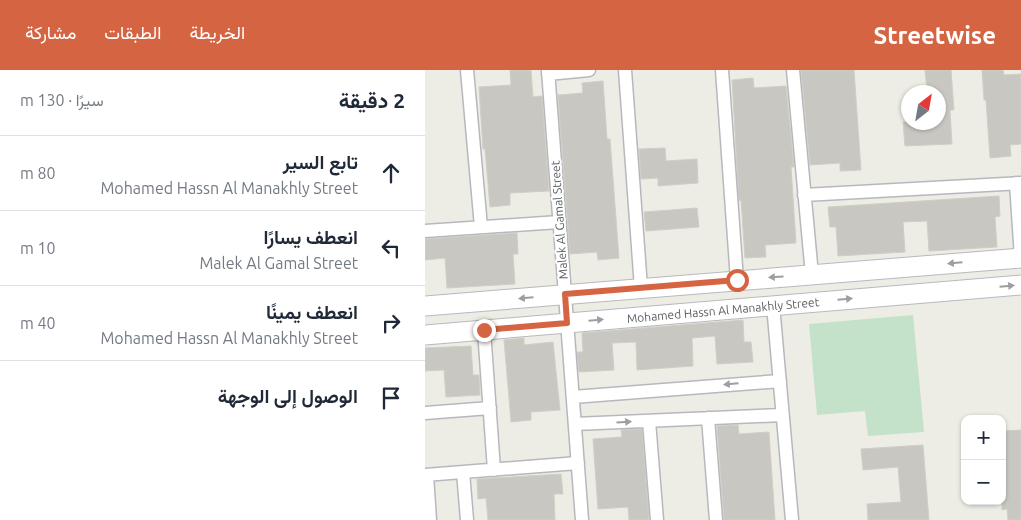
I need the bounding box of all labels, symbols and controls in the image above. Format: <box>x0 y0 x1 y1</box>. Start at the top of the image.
text: مشاركة <box>25 22 76 42</box>
text: الطبقات <box>104 22 161 42</box>
text: الخريطة <box>189 22 245 42</box>
text: Streetwise <box>874 22 996 49</box>
north arrow <box>901 85 946 130</box>
text: 2 دقيقة <box>339 88 405 112</box>
text: سيرًا · 130 m <box>20 91 104 109</box>
text: تابع السير <box>283 151 358 173</box>
icon: ahead <box>377 159 405 187</box>
street label: Malek Al Gamal Street <box>548 160 570 280</box>
text: 80 m <box>20 164 56 182</box>
text: Mohamed Hassn Al Manakhly Street <box>100 179 358 197</box>
text: انعطف يسارًا <box>264 226 358 248</box>
icon: left <box>377 234 405 262</box>
text: 10 m <box>20 239 56 257</box>
text: Malek Al Gamal Street <box>199 254 358 272</box>
one-way arrow <box>947 259 963 267</box>
route start <box>726 269 749 292</box>
one-way arrow <box>767 274 783 282</box>
one-way arrow <box>999 282 1015 290</box>
one-way arrow <box>518 294 534 302</box>
street label: Mohamed Hassn Al Manakhly Street <box>626 295 820 325</box>
one-way arrow <box>837 295 853 303</box>
text: انعطف يمينًا <box>266 301 358 323</box>
icon: right <box>377 309 405 337</box>
text: 40 m <box>20 314 56 332</box>
one-way arrow <box>588 316 604 324</box>
route end <box>473 319 496 342</box>
text: Mohamed Hassn Al Manakhly Street <box>100 329 358 347</box>
one-way arrow <box>723 381 739 389</box>
icon: arrive <box>377 384 405 412</box>
text: الوصول إلى الوجهة <box>218 385 358 407</box>
map controls <box>961 415 1006 505</box>
button: + <box>961 415 1006 460</box>
one-way arrow <box>616 418 632 426</box>
button: − <box>961 460 1006 505</box>

